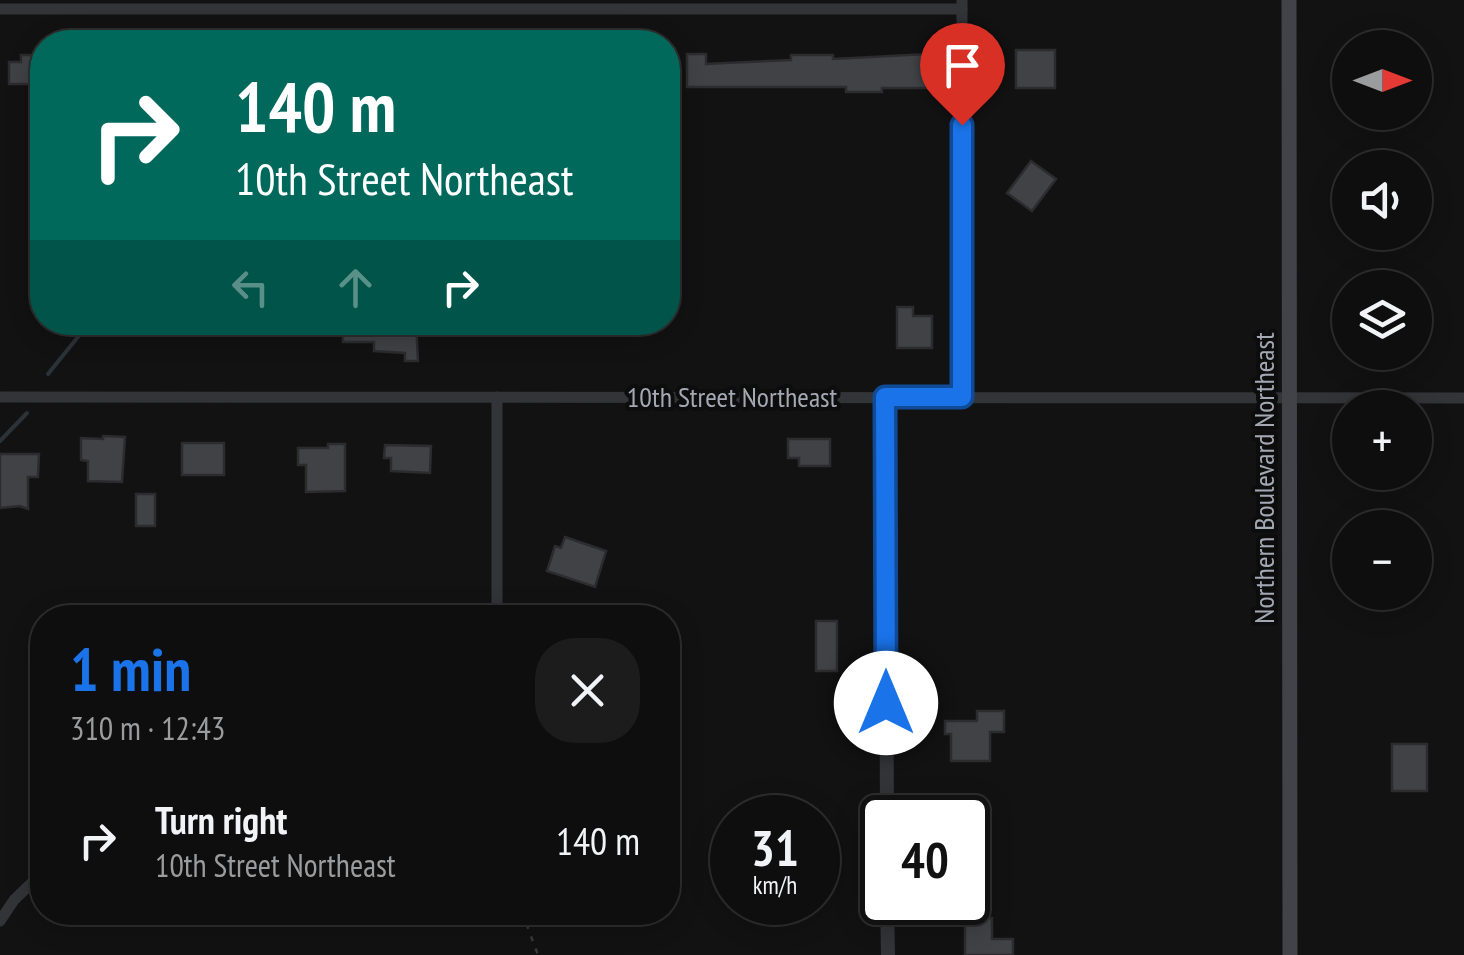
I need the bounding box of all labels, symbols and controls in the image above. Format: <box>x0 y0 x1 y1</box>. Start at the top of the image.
pin <box>920 23 1005 126</box>
north arrow <box>1332 30 1432 130</box>
map controls <box>1332 30 1432 610</box>
icon: arrive <box>935 38 990 93</box>
text: 140 m <box>235 61 396 151</box>
icon: right <box>70 70 200 200</box>
text: 10th Street Northeast <box>235 149 573 207</box>
button: sound <box>1332 150 1432 250</box>
icon: left <box>223 260 278 315</box>
icon: ahead <box>328 260 383 315</box>
icon: right <box>433 260 488 315</box>
button: layers <box>1332 270 1432 370</box>
street label: Northern Boulevard Northeast <box>1245 332 1282 624</box>
street label: 10th Street Northeast <box>627 378 838 415</box>
button: + <box>1332 390 1432 490</box>
button: − <box>1332 510 1432 610</box>
text: 1 min <box>70 630 191 708</box>
button: close <box>535 638 640 743</box>
position arrow <box>834 651 938 755</box>
text: 310 m · 12:43 <box>70 707 225 749</box>
text: Turn right <box>155 795 287 844</box>
speed limit sign: 40 <box>860 795 990 925</box>
icon: right <box>70 813 125 868</box>
text: 31 <box>751 815 799 880</box>
text: 140 m <box>556 816 640 865</box>
text: 10th Street Northeast <box>155 844 396 886</box>
text: km/h <box>753 869 797 901</box>

